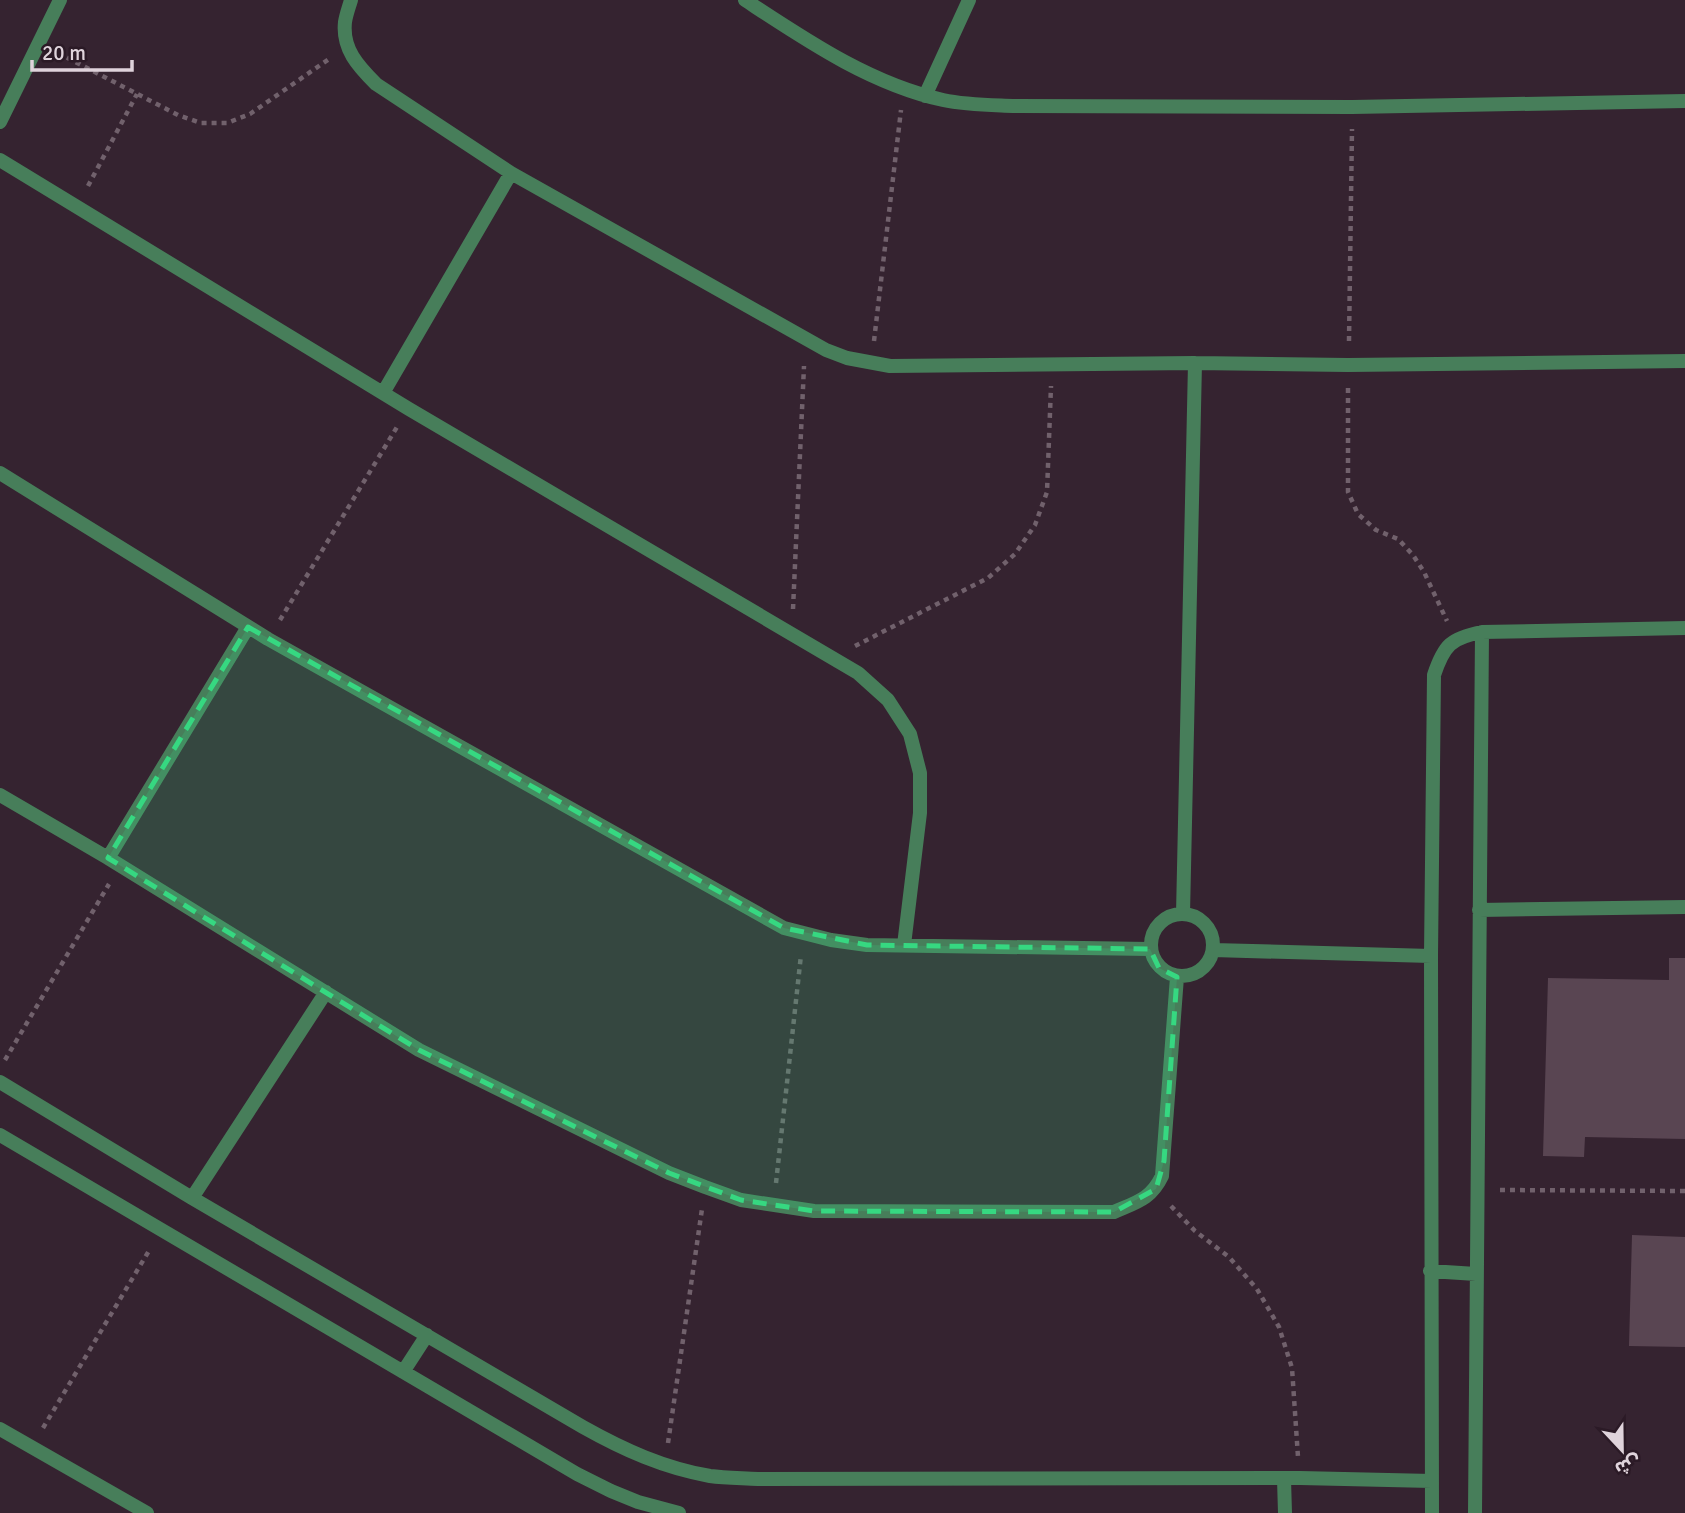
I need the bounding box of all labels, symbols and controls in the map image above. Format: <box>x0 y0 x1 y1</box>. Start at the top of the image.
scale bar <box>32 28 131 72</box>
text: 20 m <box>42 40 86 66</box>
north arrow <box>1587 1415 1657 1485</box>
text: ش <box>1611 1449 1645 1481</box>

